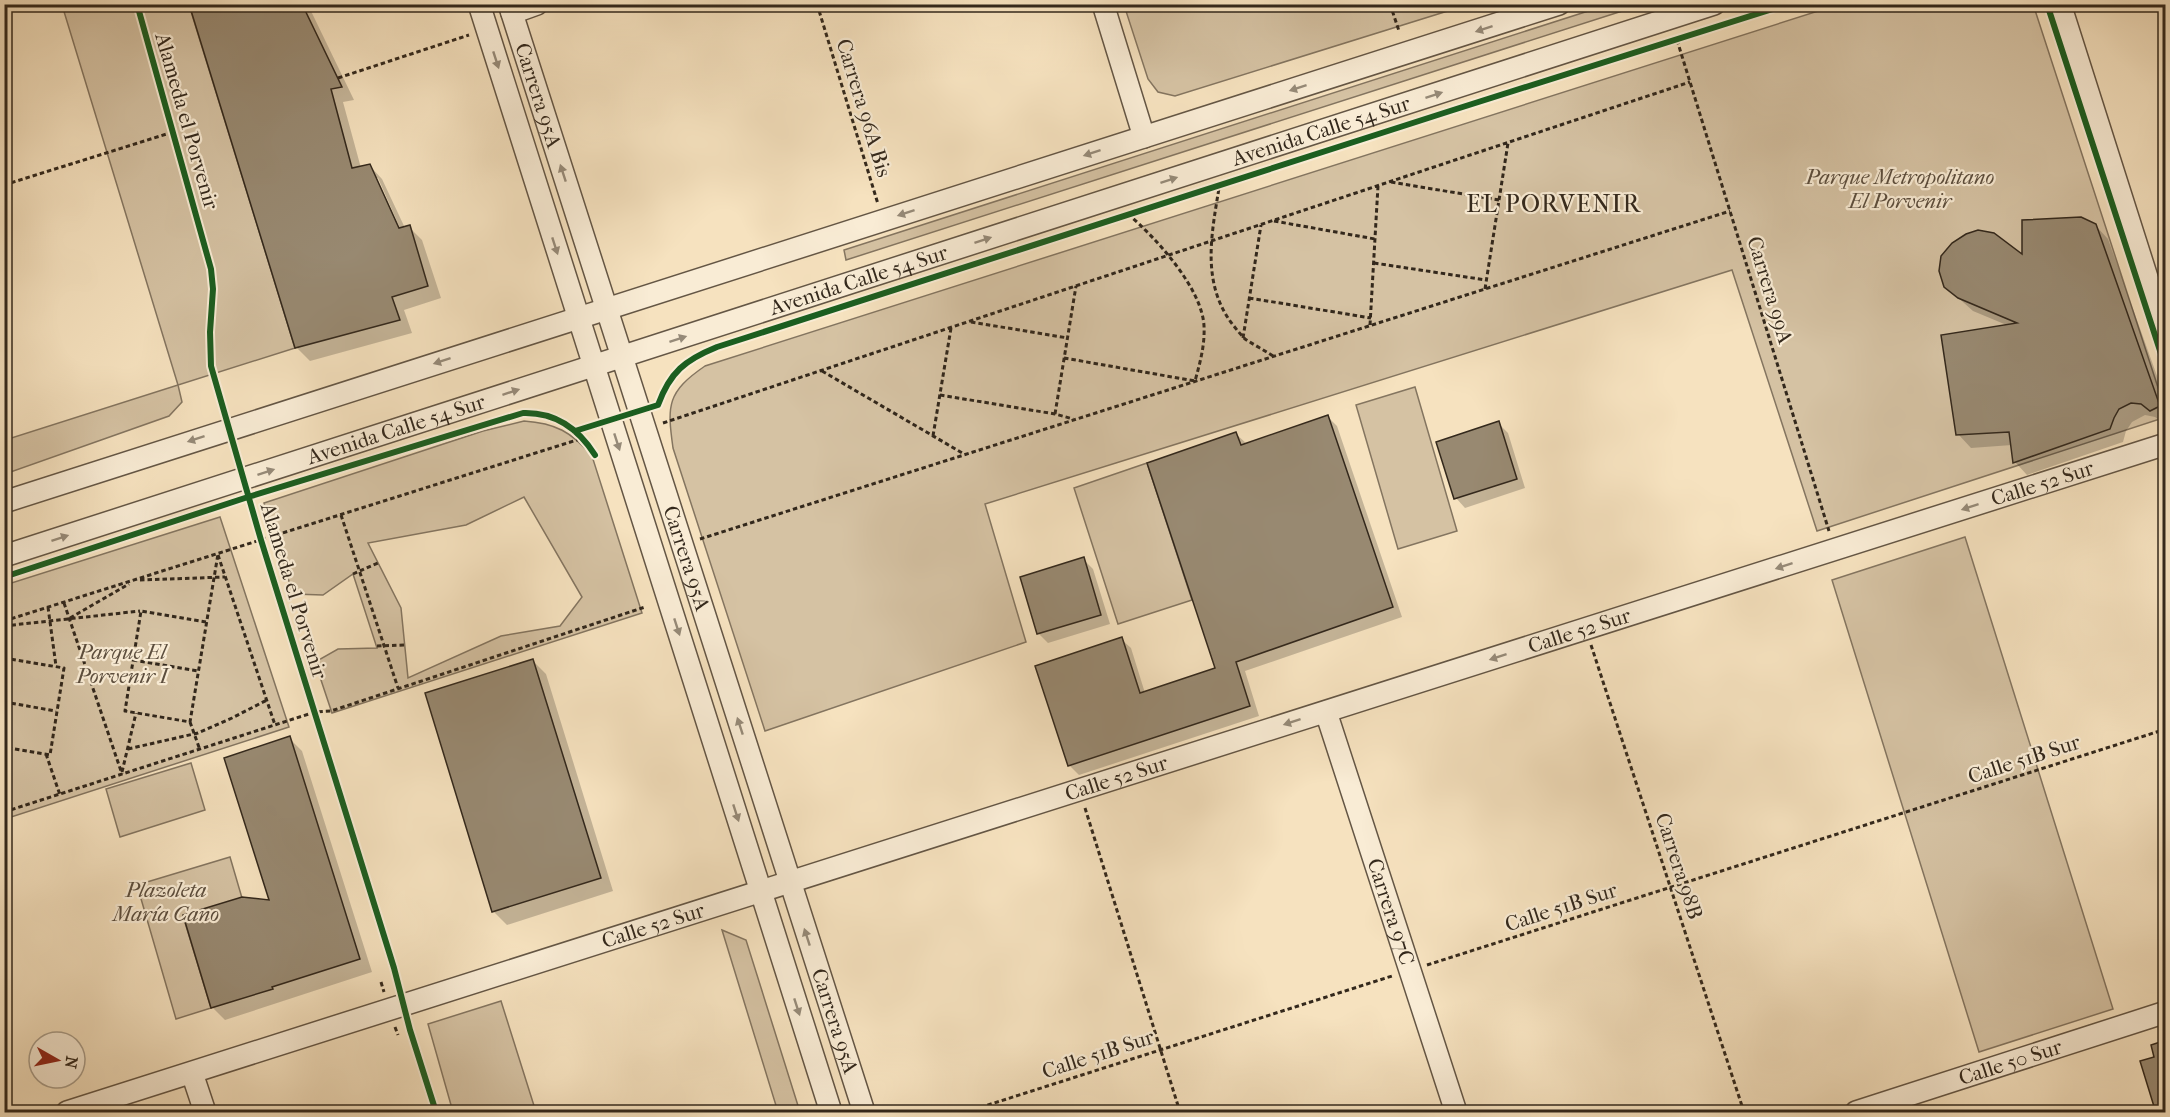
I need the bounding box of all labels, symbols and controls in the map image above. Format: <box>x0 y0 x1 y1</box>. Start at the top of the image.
one-way arrow <box>1475 24 1493 34</box>
street label: Alameda el Porvenir <box>150 29 224 212</box>
street label: Carrera 96A Bis <box>832 36 896 180</box>
street label: Carrera 95A <box>510 40 566 151</box>
one-way arrow <box>492 51 501 69</box>
one-way arrow <box>1289 84 1307 93</box>
one-way arrow <box>1425 90 1443 99</box>
street label: Avenida Calle 54 Sur <box>1228 91 1413 171</box>
one-way arrow <box>1083 149 1101 159</box>
one-way arrow <box>558 164 567 182</box>
park label: Parque Metropolitano El Porvenir <box>1805 165 1995 213</box>
one-way arrow <box>1160 175 1178 185</box>
district label: EL PORVENIR <box>1466 190 1642 218</box>
one-way arrow <box>897 209 915 218</box>
street label: Carrera 99A <box>1742 234 1798 347</box>
one-way arrow <box>974 235 992 245</box>
one-way arrow <box>551 237 561 255</box>
street label: Avenida Calle 54 Sur <box>766 240 951 320</box>
one-way arrow <box>669 334 687 343</box>
one-way arrow <box>433 357 451 366</box>
one-way arrow <box>502 387 520 397</box>
street label: Avenida Calle 54 Sur <box>303 390 488 470</box>
one-way arrow <box>613 433 623 451</box>
one-way arrow <box>187 435 205 445</box>
street label: Calle 52 Sur <box>1988 456 2097 511</box>
one-way arrow <box>257 466 275 476</box>
street label: Alameda el Porvenir <box>256 499 332 682</box>
street label: Carrera 95A <box>659 503 715 614</box>
one-way arrow <box>1961 503 1979 512</box>
one-way arrow <box>51 533 69 542</box>
one-way arrow <box>1775 562 1793 571</box>
street label: Calle 52 Sur <box>1525 603 1634 658</box>
one-way arrow <box>672 618 682 636</box>
park label: Parque El Porvenir I <box>75 640 171 688</box>
one-way arrow <box>1489 653 1507 662</box>
one-way arrow <box>735 717 744 735</box>
one-way arrow <box>1283 718 1301 728</box>
street label: Calle 51B Sur <box>1965 730 2083 788</box>
street label: Calle 52 Sur <box>1062 751 1170 806</box>
one-way arrow <box>731 804 741 822</box>
street label: Carrera 98B <box>1651 810 1707 922</box>
street label: Carrera 97C <box>1362 855 1419 968</box>
park label: Plazoleta María Cano <box>111 878 219 926</box>
street label: Calle 51B Sur <box>1502 878 1620 936</box>
street label: Calle 52 Sur <box>599 898 707 953</box>
one-way arrow <box>802 928 812 946</box>
street label: Carrera 95A <box>807 966 863 1077</box>
one-way arrow <box>793 999 803 1017</box>
street label: Calle 51B Sur <box>1039 1025 1157 1083</box>
north arrow <box>27 1030 87 1090</box>
street label: Calle 50 Sur <box>1956 1034 2065 1090</box>
text: N <box>61 1055 82 1071</box>

